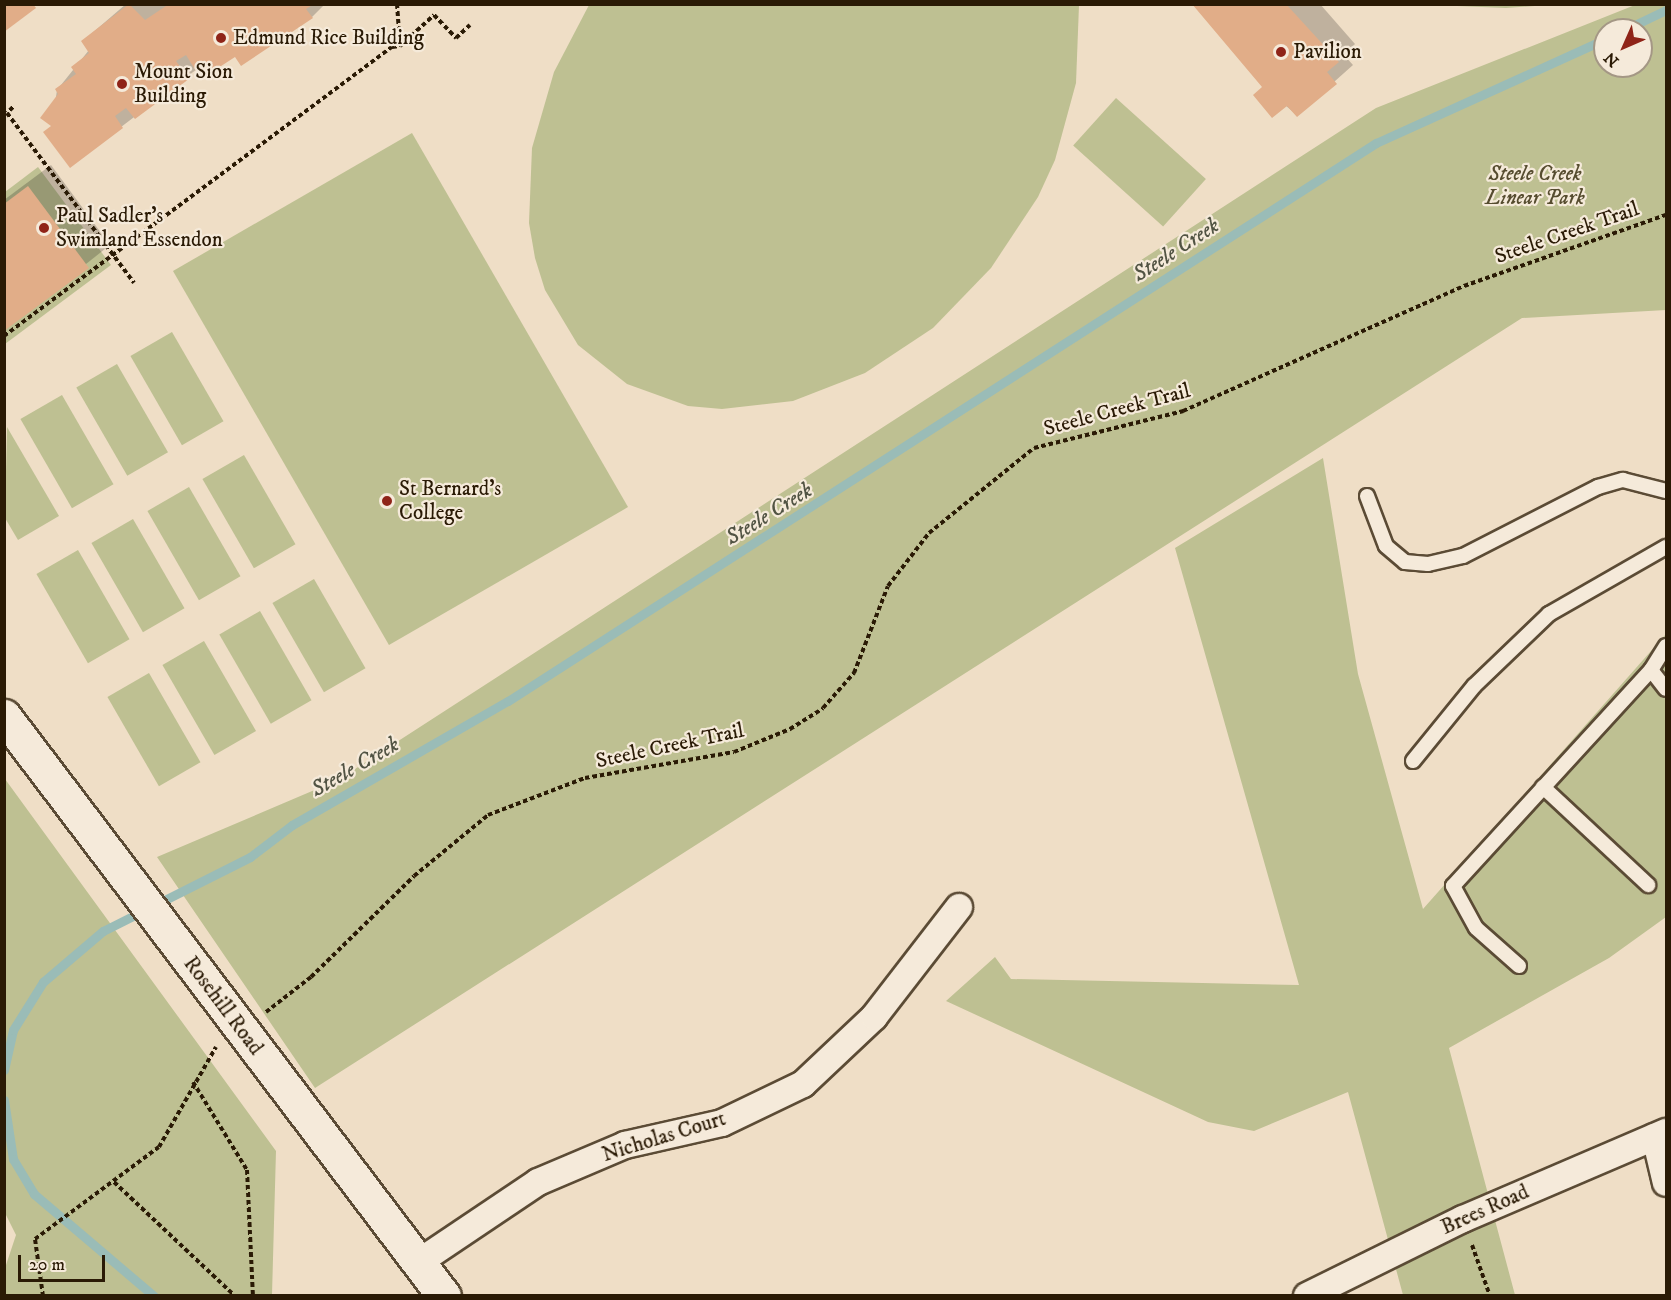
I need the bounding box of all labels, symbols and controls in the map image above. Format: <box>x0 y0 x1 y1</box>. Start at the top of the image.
north arrow <box>1593 18 1653 78</box>
place label: Edmund Rice Building <box>233 25 424 51</box>
marker: Edmund Rice Building <box>214 31 228 45</box>
place label: Pavilion <box>1293 39 1362 65</box>
marker: Pavilion <box>1274 45 1288 59</box>
text: N <box>1600 48 1623 71</box>
place label: Mount Sion Building <box>134 59 233 109</box>
marker: Mount Sion Building <box>115 77 129 91</box>
park label: Steele Creek Linear Park <box>1485 161 1585 211</box>
street label: Steele Creek Trail <box>1492 197 1642 269</box>
place label: Paul Sadler's Swimland Essendon <box>56 203 223 253</box>
water label: Steele Creek <box>1128 212 1224 288</box>
marker: Paul Sadler's Swimland Essendon <box>37 221 51 235</box>
street label: Steele Creek Trail <box>1041 378 1193 442</box>
place label: St Bernard's College <box>399 476 501 526</box>
water label: Steele Creek <box>721 477 817 551</box>
marker: St Bernard's College <box>380 494 394 508</box>
street label: Steele Creek Trail <box>594 718 746 774</box>
water label: Steele Creek <box>306 731 404 803</box>
street label: Rosehill Road <box>178 952 268 1060</box>
street label: Nicholas Court <box>599 1106 729 1168</box>
street label: Brees Road <box>1437 1179 1533 1241</box>
scale bar <box>21 1243 108 1281</box>
text: 20 m <box>29 1254 65 1276</box>

